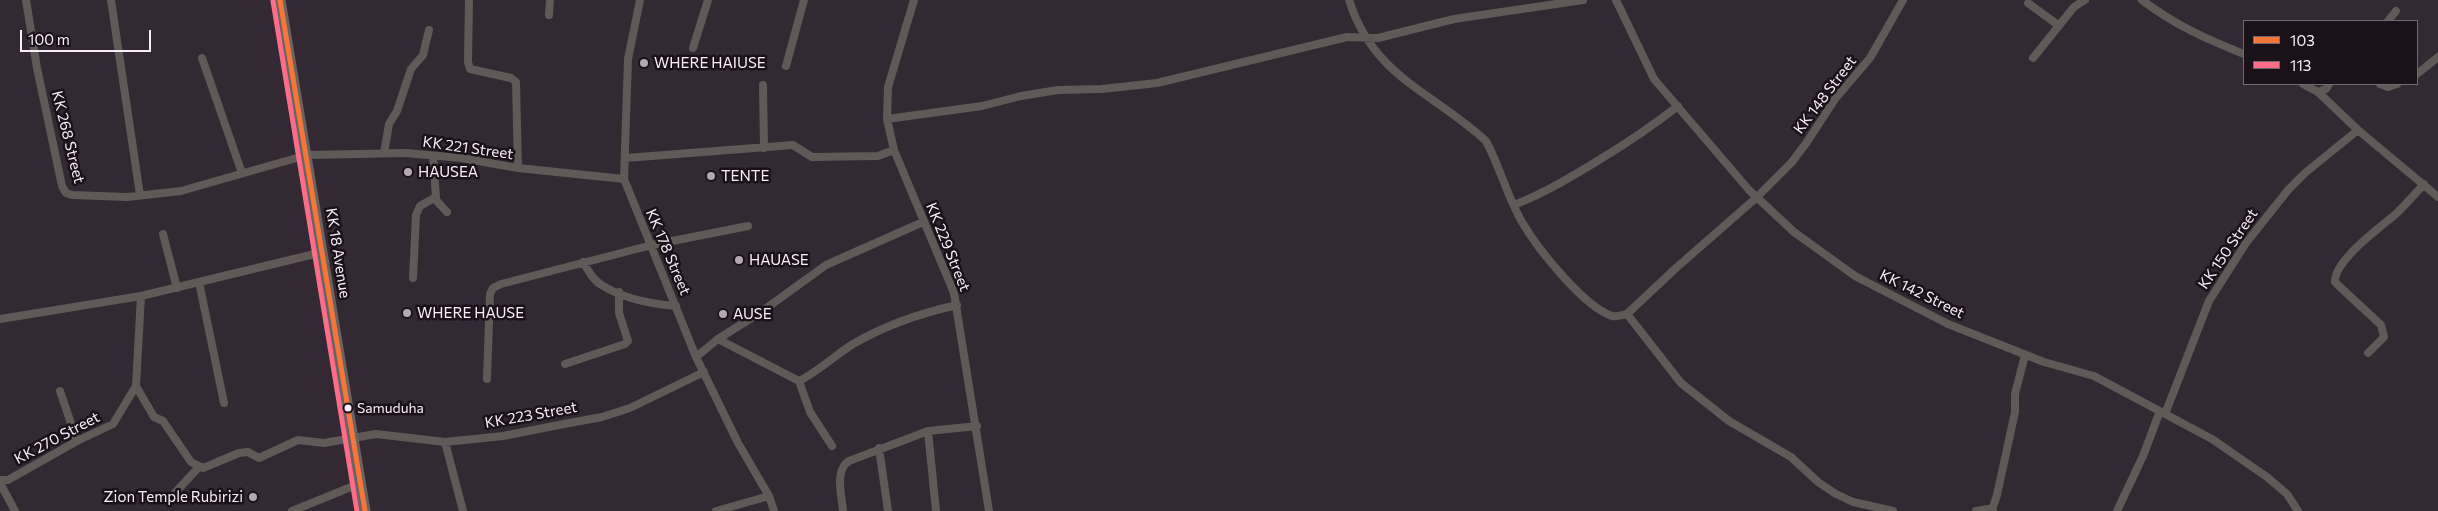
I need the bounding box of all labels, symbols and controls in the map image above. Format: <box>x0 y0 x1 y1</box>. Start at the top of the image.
scale bar <box>22 20 154 52</box>
legend <box>2243 20 2418 85</box>
text: 100 m <box>28 30 70 48</box>
text: 103 <box>2290 31 2315 49</box>
street label: KK 148 Street <box>1790 53 1860 137</box>
place label: WHERE HAIUSE <box>654 54 766 72</box>
text: 113 <box>2290 56 2311 74</box>
marker: WHERE HAIUSE <box>638 57 650 69</box>
street label: KK 268 Street <box>48 89 88 185</box>
street label: KK 221 Street <box>422 133 514 163</box>
place label: HAUSEA <box>418 163 478 181</box>
marker: HAUSEA <box>402 166 414 178</box>
place label: TENTE <box>721 167 769 185</box>
marker: TENTE <box>705 170 717 182</box>
street label: KK 229 Street <box>922 200 974 294</box>
street label: KK 150 Street <box>2195 205 2261 293</box>
street label: KK 18 Avenue <box>322 206 354 300</box>
street label: KK 178 Street <box>642 206 694 298</box>
place label: HAUASE <box>749 251 809 269</box>
marker: HAUASE <box>733 254 745 266</box>
street label: KK 142 Street <box>1877 266 1967 322</box>
place label: WHERE HAUSE <box>417 304 524 322</box>
place label: AUSE <box>733 305 772 323</box>
marker: WHERE HAUSE <box>401 307 413 319</box>
marker: AUSE <box>717 308 729 320</box>
street label: KK 223 Street <box>483 398 579 432</box>
place label: Samuduha <box>357 400 424 416</box>
marker: Samuduha <box>343 403 353 413</box>
street label: KK 270 Street <box>11 408 103 468</box>
place label: Zion Temple Rubirizi <box>103 488 243 506</box>
marker: Zion Temple Rubirizi <box>247 491 259 503</box>

